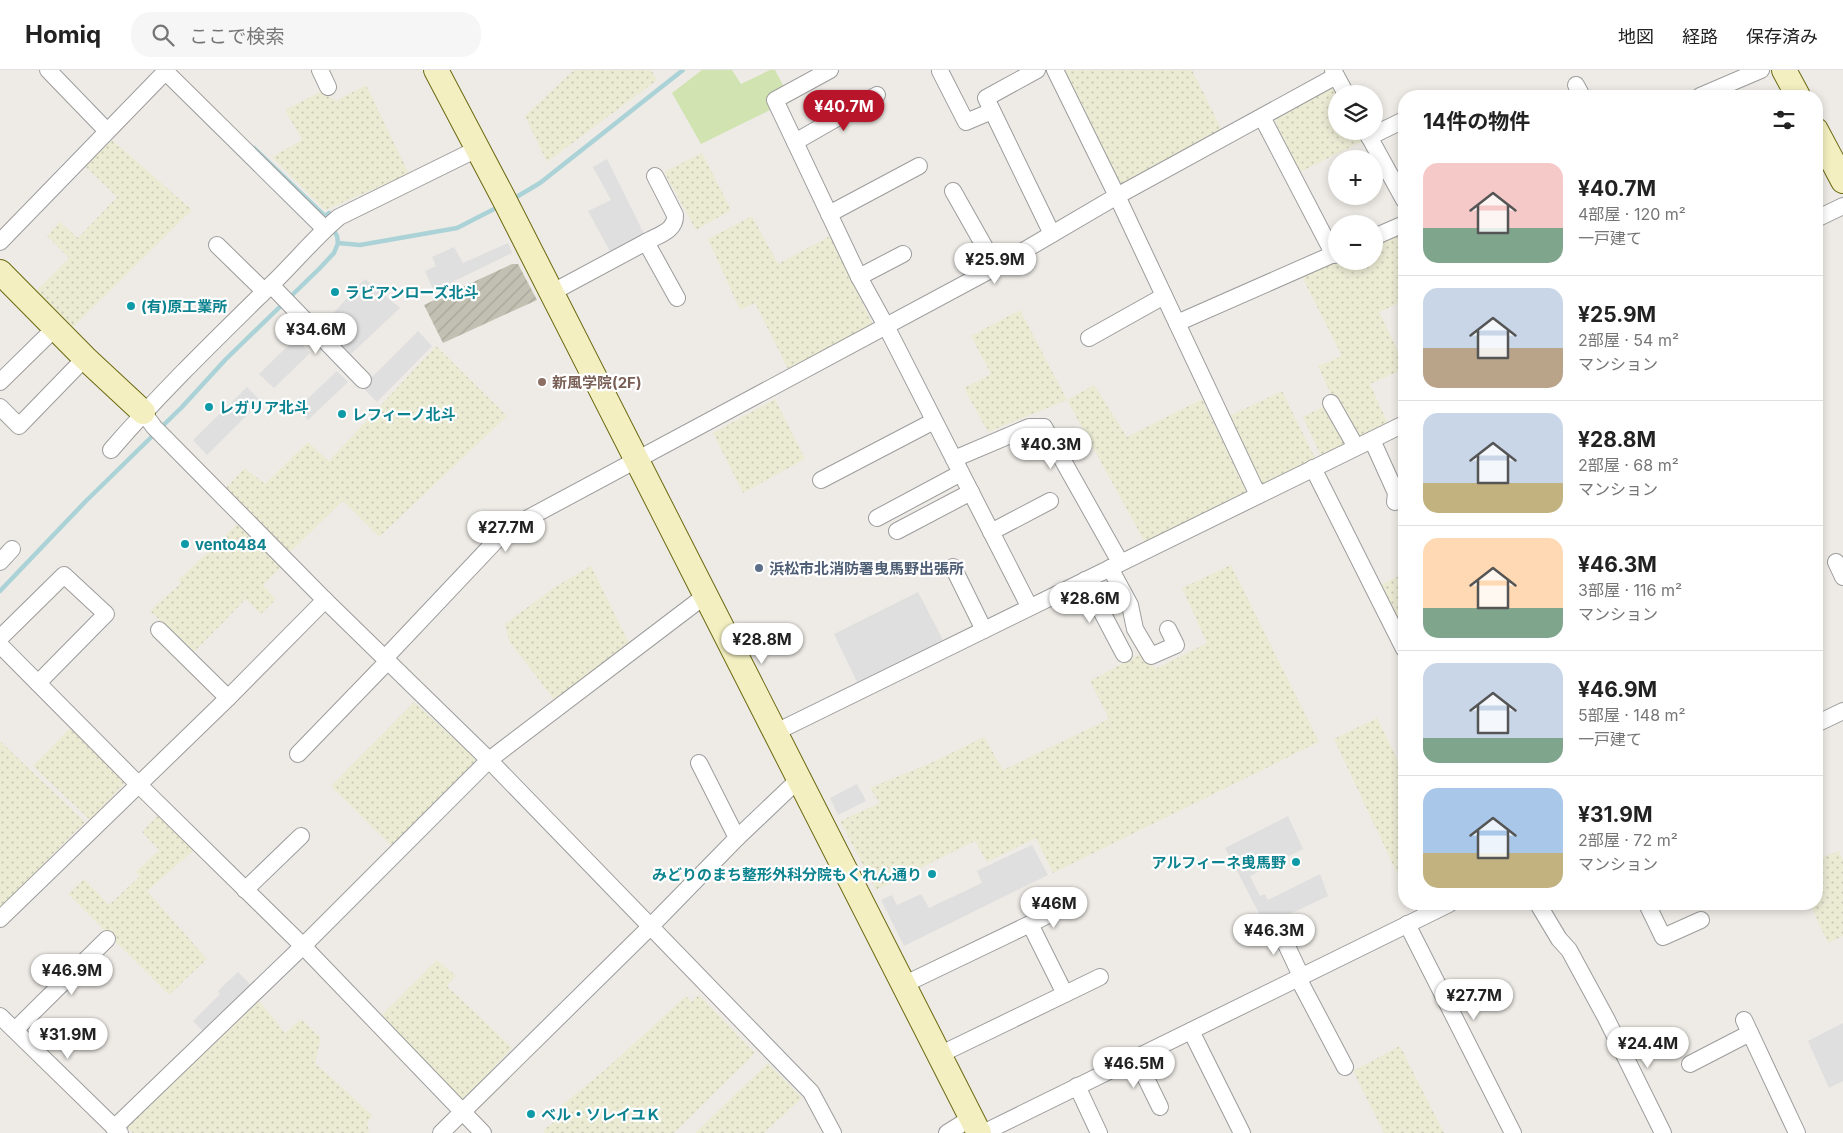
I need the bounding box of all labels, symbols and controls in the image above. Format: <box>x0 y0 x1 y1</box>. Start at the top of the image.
search box <box>131 12 481 57</box>
text: Homiq <box>25 20 101 49</box>
icon: search <box>149 21 177 49</box>
text: ここで検索 <box>189 25 284 48</box>
text: 地図 <box>1618 26 1654 47</box>
text: 経路 <box>1682 26 1718 47</box>
text: 保存済み <box>1746 26 1818 47</box>
map controls <box>1328 85 1383 270</box>
button: layers <box>1328 85 1383 140</box>
pin: ¥40.7M <box>803 90 885 132</box>
text: ¥40.7M <box>814 96 874 116</box>
icon: filters <box>1770 106 1798 134</box>
text: 14件の物件 <box>1423 109 1530 134</box>
button: + <box>1328 150 1383 205</box>
text: ¥40.7M <box>1578 176 1656 201</box>
icon: home <box>1463 183 1523 243</box>
text: 4部屋 · 120 m² <box>1578 204 1686 224</box>
button: − <box>1328 215 1383 270</box>
text: 一戸建て <box>1578 228 1642 248</box>
pin: ¥25.9M <box>954 242 1036 285</box>
text: ¥25.9M <box>965 249 1025 269</box>
place label: ラビアンローズ北斗 <box>345 283 479 302</box>
marker: ラビアンローズ北斗 <box>329 286 341 298</box>
place label: (有)原工業所 <box>141 297 227 316</box>
marker: (有)原工業所 <box>125 300 137 312</box>
text: ¥25.9M <box>1578 302 1656 327</box>
icon: home <box>1463 308 1523 368</box>
pin: ¥34.6M <box>275 312 357 355</box>
text: ¥34.6M <box>286 319 346 339</box>
text: 2部屋 · 54 m² <box>1578 330 1679 350</box>
text: マンション <box>1578 354 1658 374</box>
place label: 新風学院(2F) <box>552 373 642 392</box>
marker: 新風学院(2F) <box>536 376 548 388</box>
place label: レガリア北斗 <box>219 398 309 417</box>
marker: レガリア北斗 <box>203 401 215 413</box>
place label: レフィーノ北斗 <box>352 405 456 424</box>
marker: レフィーノ北斗 <box>336 408 348 420</box>
text: ¥28.8M <box>1578 427 1656 452</box>
pin: ¥40.3M <box>1010 428 1092 470</box>
icon: home <box>1463 433 1523 493</box>
text: ¥40.3M <box>1021 434 1081 454</box>
text: 2部屋 · 68 m² <box>1578 455 1679 475</box>
text: マンション <box>1578 479 1658 499</box>
pin: ¥27.7M <box>465 510 547 553</box>
text: ¥27.7M <box>478 517 534 537</box>
place label: vento484 <box>195 535 267 554</box>
marker: vento484 <box>179 538 191 550</box>
text: ¥46.3M <box>1578 552 1657 577</box>
icon: home <box>1463 558 1523 618</box>
place label: 浜松市北消防署曳馬野出張所 <box>769 559 964 578</box>
marker: 浜松市北消防署曳馬野出張所 <box>753 562 765 574</box>
text: 3部屋 · 116 m² <box>1578 580 1682 600</box>
pin: ¥28.6M <box>1049 582 1131 624</box>
text: ¥28.6M <box>1060 588 1120 608</box>
text: マンション <box>1578 604 1658 624</box>
pin: ¥28.8M <box>721 622 803 665</box>
text: ¥28.8M <box>732 629 792 649</box>
text: ¥46.9M <box>1578 677 1657 702</box>
icon: home <box>1463 683 1523 743</box>
text: 5部屋 · 148 m² <box>1578 705 1686 725</box>
text: 一戸建て <box>1578 729 1642 749</box>
text: ¥31.9M <box>1578 802 1653 827</box>
icon: home <box>1463 808 1523 868</box>
text: 2部屋 · 72 m² <box>1578 830 1678 850</box>
place label: アルフィーネ曵馬野 <box>1151 853 1286 872</box>
text: マンション <box>1578 854 1658 874</box>
marker: アルフィーネ曵馬野 <box>1290 856 1302 868</box>
place label: みどりのまち整形外科分院もくれん通り <box>652 865 922 884</box>
marker: みどりのまち整形外科分院もくれん通り <box>926 868 938 880</box>
pin: ¥46M <box>1024 886 1084 929</box>
text: ¥46M <box>1031 893 1077 913</box>
pin: ¥46.3M <box>1233 914 1315 956</box>
text: ¥46.3M <box>1244 920 1304 940</box>
pin: ¥46.9M <box>31 954 113 996</box>
text: ¥46.9M <box>42 960 102 980</box>
pin: ¥27.7M <box>1433 978 1515 1021</box>
text: ¥27.7M <box>1446 985 1502 1005</box>
pin: ¥31.9M <box>27 1018 109 1060</box>
text: ¥31.9M <box>40 1024 96 1044</box>
pin: ¥24.4M <box>1607 1026 1689 1069</box>
text: ¥24.4M <box>1618 1033 1678 1053</box>
pin: ¥46.5M <box>1093 1046 1175 1089</box>
text: ¥46.5M <box>1104 1053 1164 1073</box>
place label: ベル・ソレイユＫ <box>541 1105 661 1124</box>
marker: ベル・ソレイユＫ <box>525 1108 537 1120</box>

